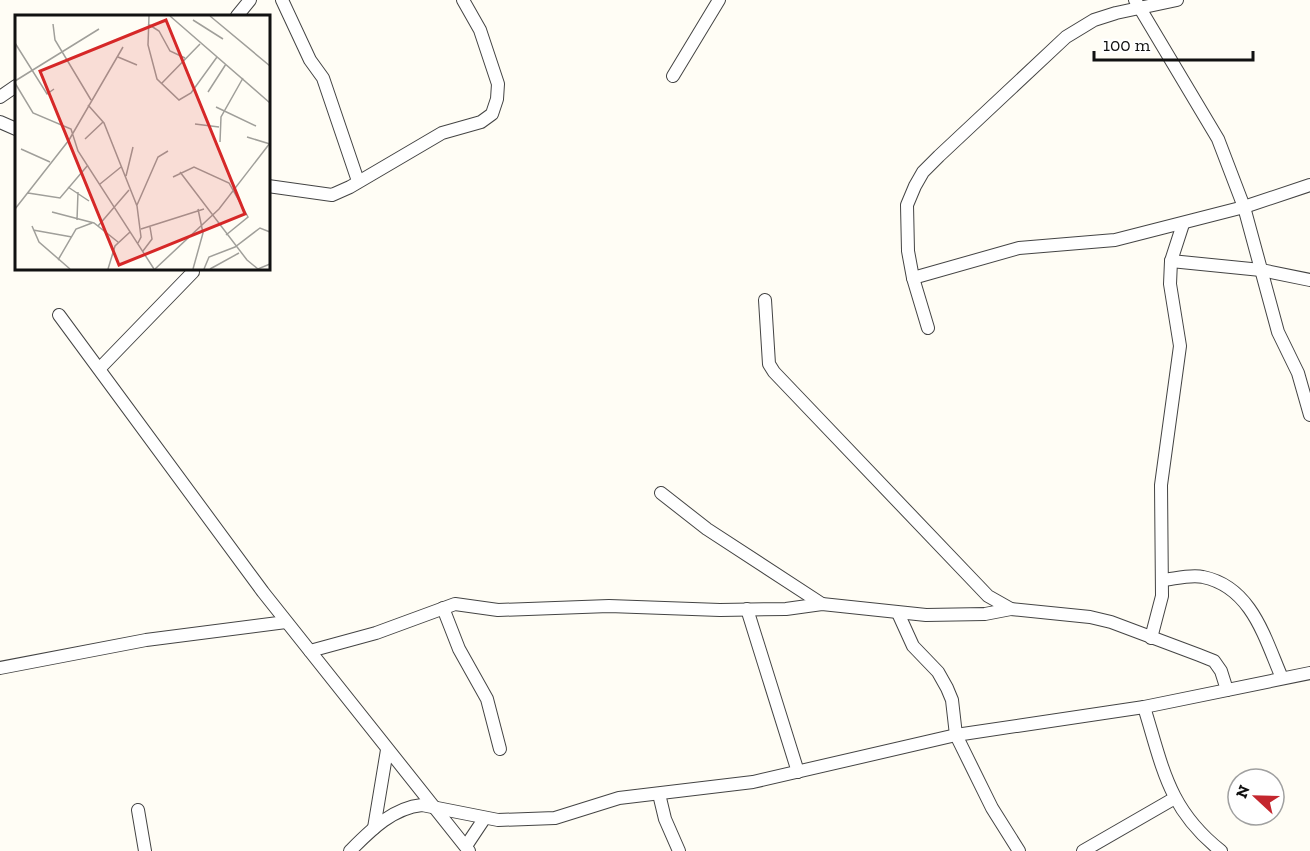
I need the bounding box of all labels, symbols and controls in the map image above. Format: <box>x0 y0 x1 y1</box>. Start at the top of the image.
inset map <box>15 15 270 270</box>
scale bar <box>1094 24 1253 62</box>
text: 100 m <box>1103 34 1151 56</box>
north arrow <box>1226 767 1286 827</box>
text: N <box>1231 782 1254 801</box>

